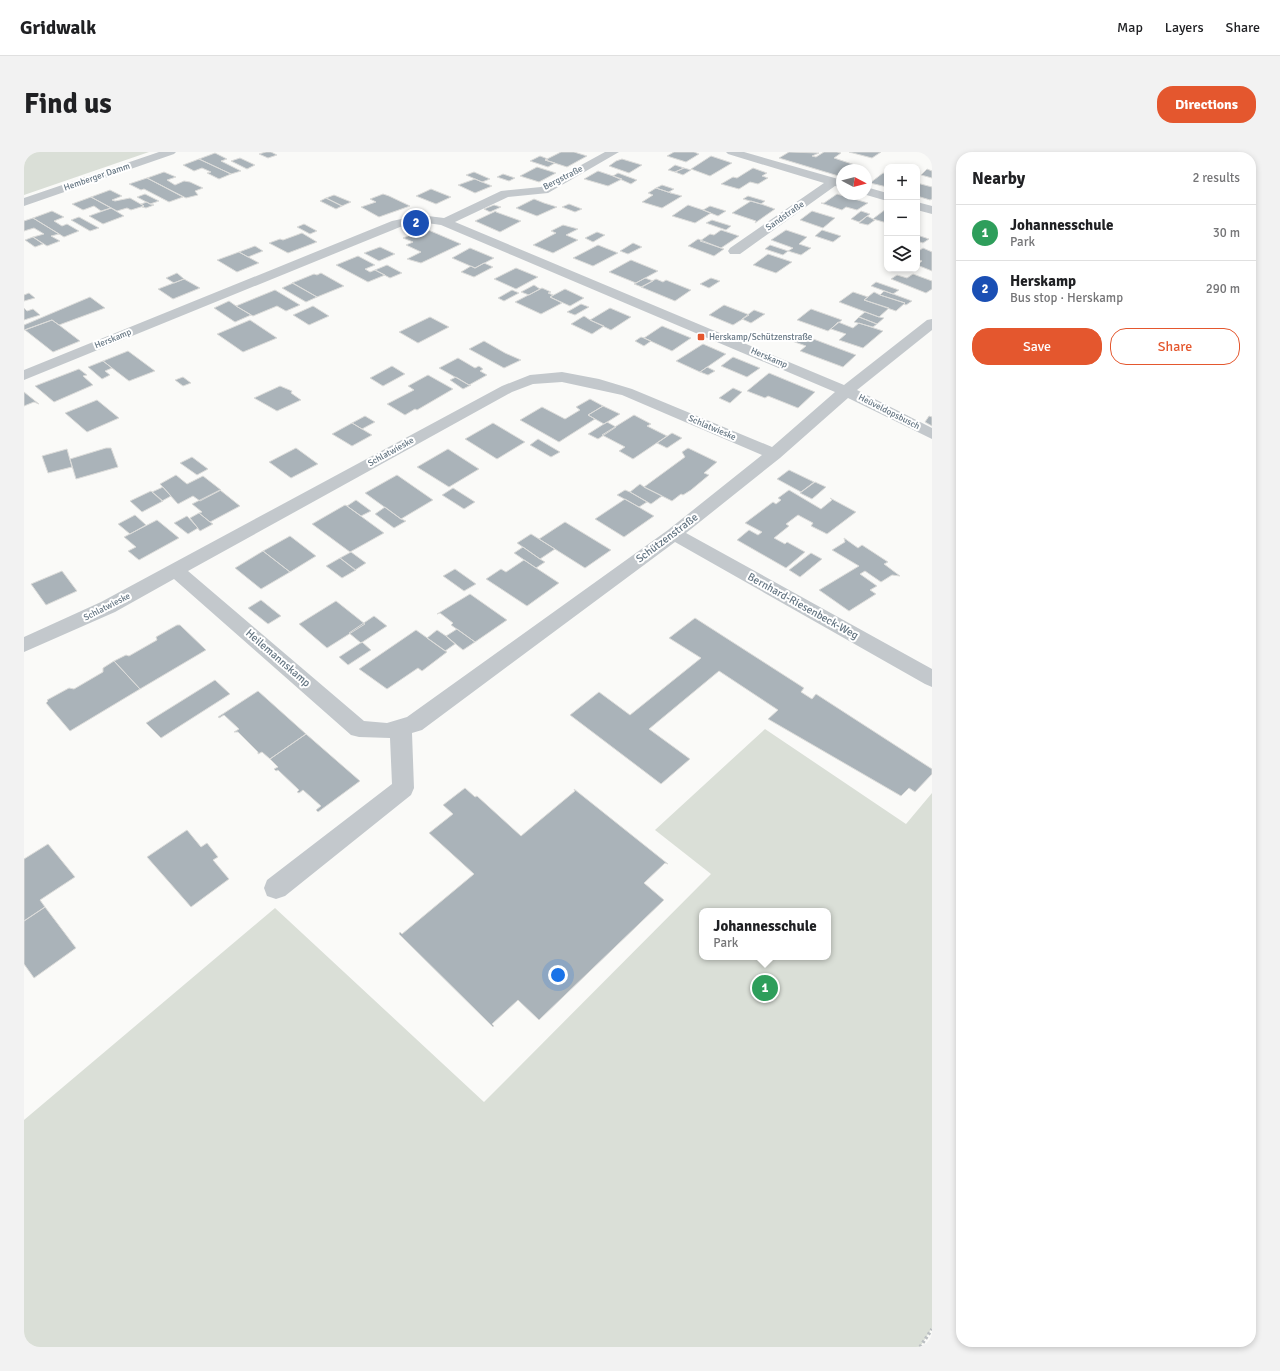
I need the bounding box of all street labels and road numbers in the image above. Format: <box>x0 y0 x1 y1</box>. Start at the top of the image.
street label: Hemberger Damm <box>62 160 132 194</box>
street label: Bergstraße <box>541 163 585 193</box>
street label: Sandstraße <box>764 199 807 233</box>
street label: Herskamp <box>93 327 133 351</box>
street label: Herskamp <box>749 345 789 371</box>
street label: Heüveldopsbusch <box>856 392 922 432</box>
street label: Schlatwieske <box>686 413 738 443</box>
street label: Schlatwieske <box>366 435 416 469</box>
street label: Schützenstraße <box>633 510 701 566</box>
street label: Bernhard-Riesenbeck-Weg <box>745 570 861 642</box>
street label: Schlatwieske <box>82 590 133 623</box>
street label: Heilemannskamp <box>243 626 313 690</box>

